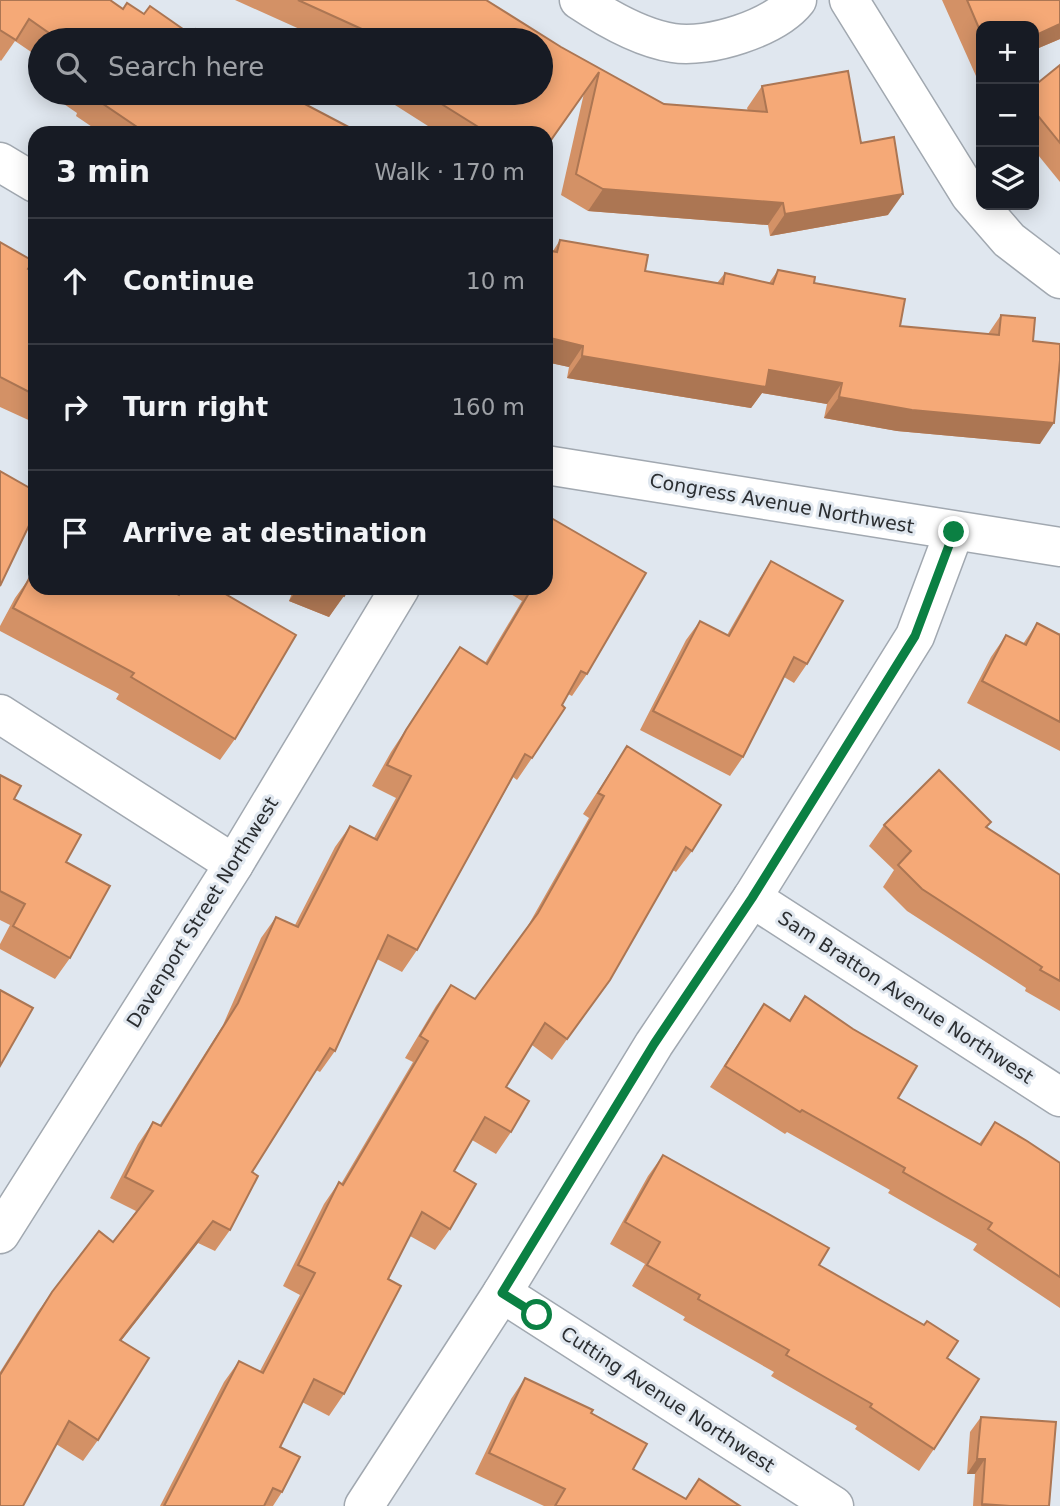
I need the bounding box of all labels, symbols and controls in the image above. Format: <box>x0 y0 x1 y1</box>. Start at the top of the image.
map controls <box>976 21 1039 210</box>
button: + <box>976 21 1039 84</box>
search box <box>28 28 553 105</box>
icon: search <box>52 48 90 86</box>
text: Search here <box>108 52 264 82</box>
button: − <box>976 84 1039 147</box>
button: layers <box>976 147 1039 210</box>
text: 3 min <box>56 154 150 189</box>
text: Walk · 170 m <box>374 159 525 185</box>
icon: ahead <box>56 262 94 300</box>
text: Continue <box>123 266 254 296</box>
text: 10 m <box>466 268 525 294</box>
icon: right <box>56 388 94 426</box>
text: Turn right <box>123 392 268 422</box>
text: 160 m <box>451 394 525 420</box>
street label: Congress Avenue Northwest <box>648 469 916 537</box>
icon: arrive <box>56 514 94 552</box>
route end <box>938 516 969 547</box>
text: Arrive at destination <box>123 518 427 548</box>
street label: Davenport Street Northwest <box>122 793 282 1031</box>
street label: Sam Bratton Avenue Northwest <box>774 906 1038 1088</box>
route start <box>521 1299 552 1330</box>
street label: Cutting Avenue Northwest <box>557 1322 779 1476</box>

